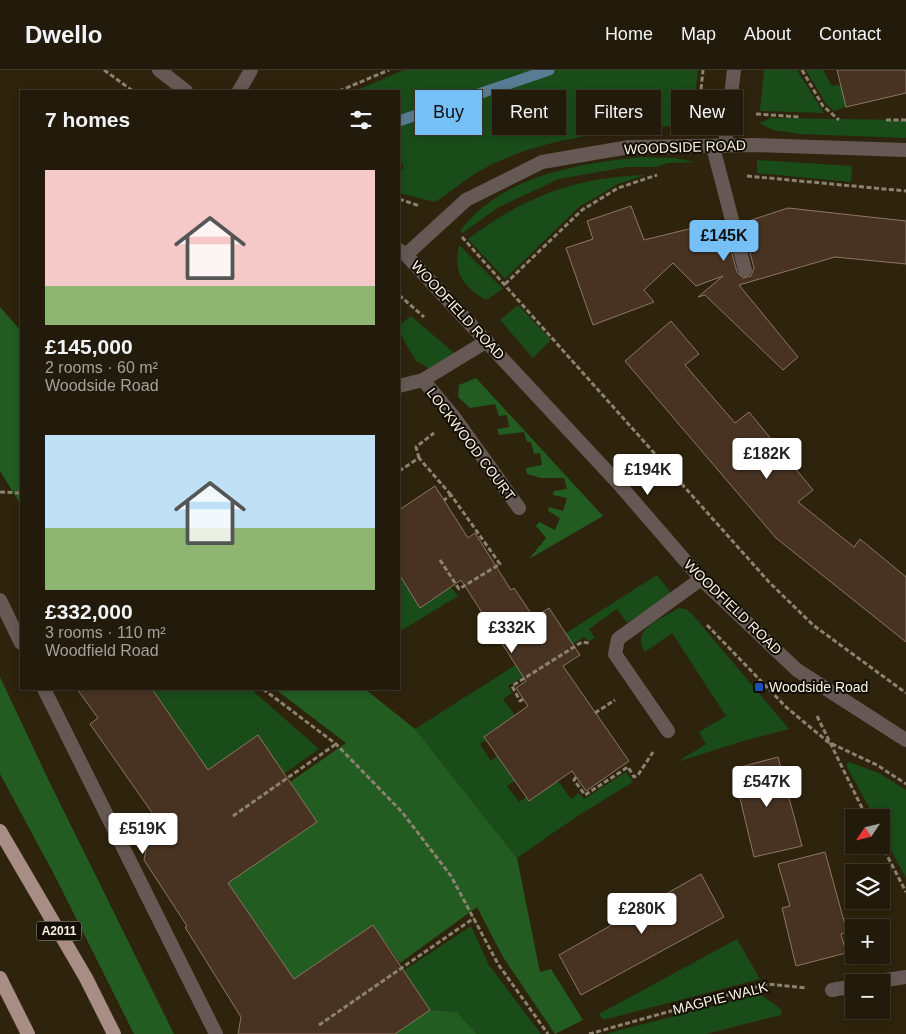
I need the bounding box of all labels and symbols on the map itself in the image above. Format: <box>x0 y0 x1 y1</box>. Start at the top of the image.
street label: WOODSIDE ROAD <box>624 137 746 157</box>
pin: £145K <box>689 220 759 262</box>
street label: WOODFIELD ROAD <box>408 257 508 363</box>
street label: LOCKWOOD COURT <box>423 385 519 504</box>
pin: £182K <box>732 438 802 480</box>
pin: £194K <box>613 454 683 496</box>
street label: WOODFIELD ROAD <box>681 556 785 658</box>
pin: £332K <box>477 612 547 654</box>
place label: Woodside Road <box>769 679 868 695</box>
marker: Woodside Road <box>753 681 765 693</box>
pin: £547K <box>732 766 802 808</box>
north arrow <box>845 809 890 854</box>
pin: £519K <box>108 812 178 855</box>
pin: £280K <box>607 892 677 935</box>
road number: A2011 <box>36 921 82 940</box>
street label: MAGPIE WALK <box>671 978 770 1018</box>

